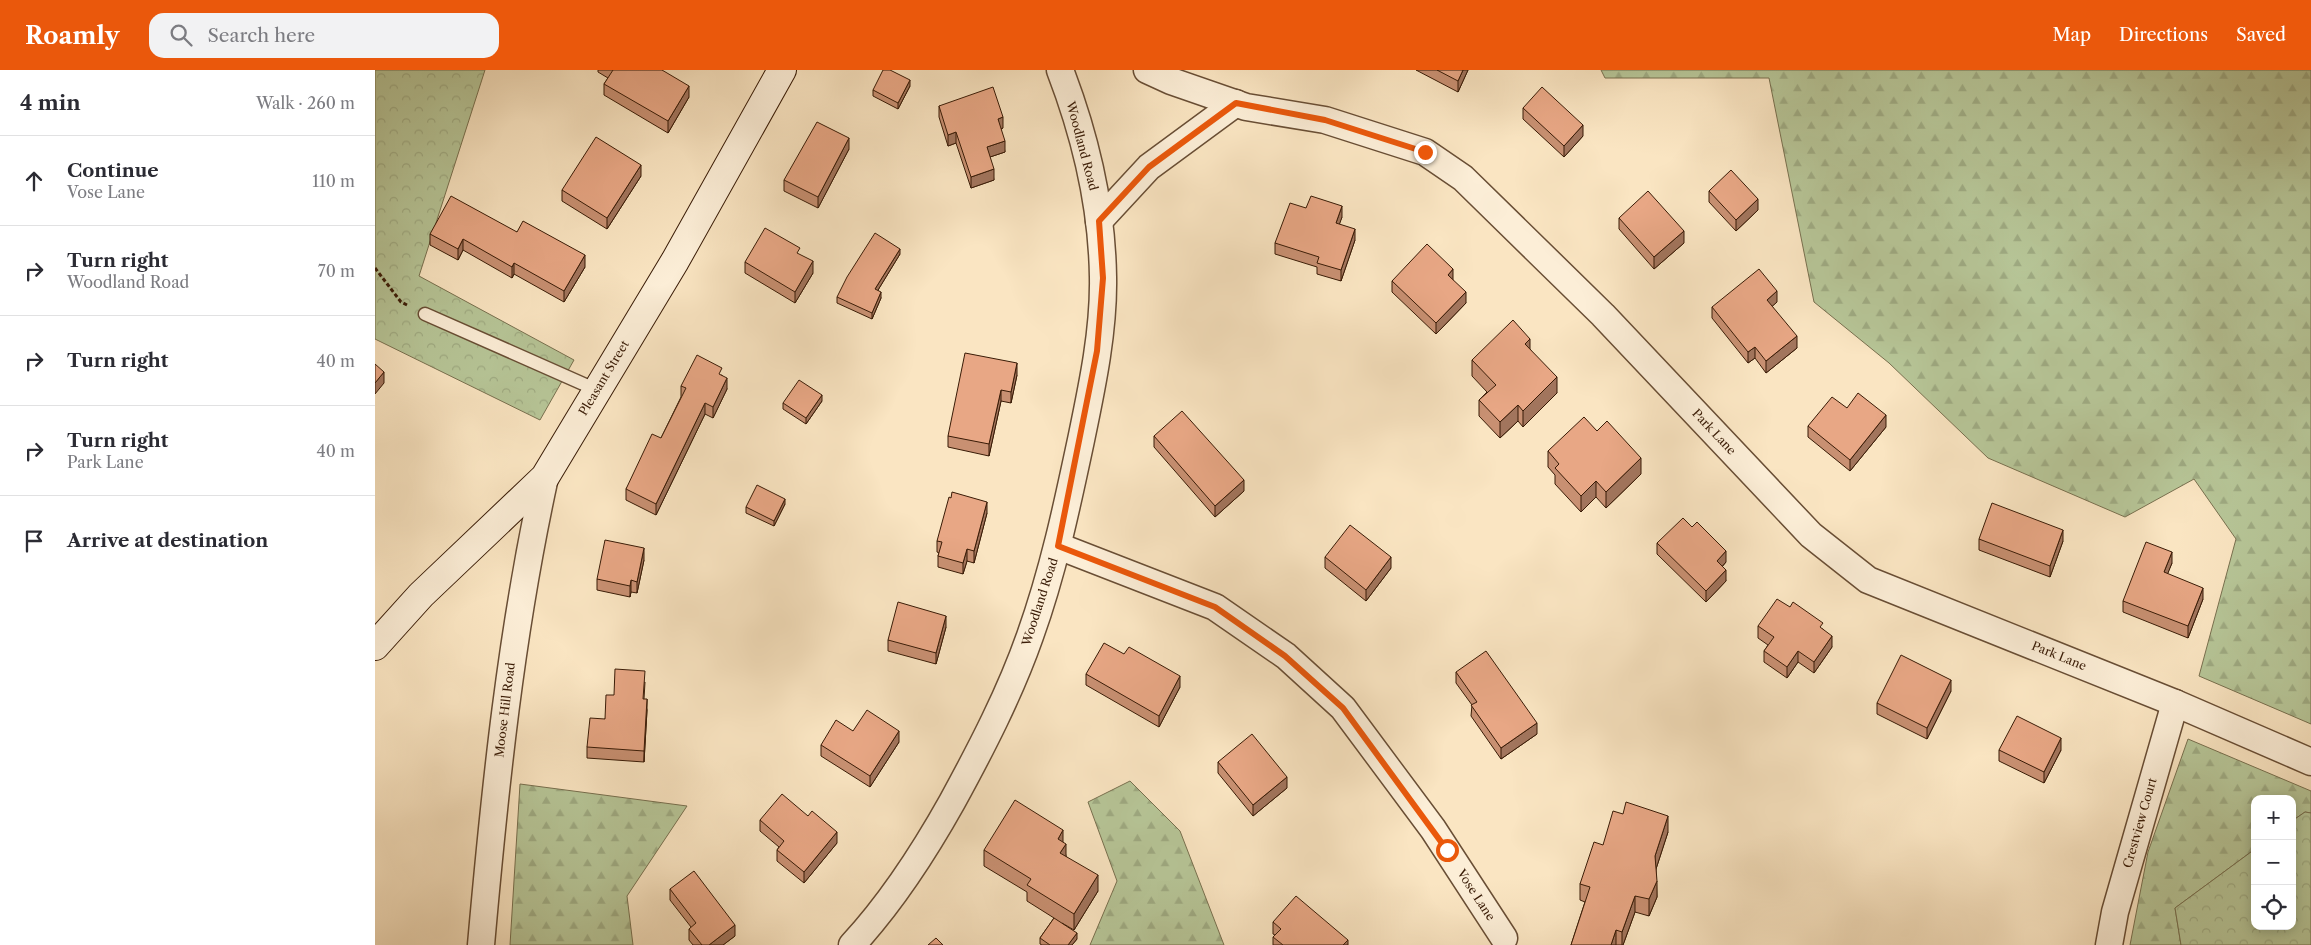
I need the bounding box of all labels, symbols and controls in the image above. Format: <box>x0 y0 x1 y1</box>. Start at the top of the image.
search box <box>149 13 499 58</box>
text: Roamly <box>25 21 119 50</box>
icon: search <box>167 21 195 49</box>
text: Search here <box>207 24 315 47</box>
text: Map <box>2052 24 2091 46</box>
text: Directions <box>2119 24 2208 46</box>
text: Saved <box>2236 24 2286 46</box>
text: 4 min <box>20 90 81 115</box>
text: Walk · 260 m <box>256 93 355 113</box>
street label: Woodland Road <box>1063 99 1102 193</box>
route end <box>1414 141 1437 164</box>
text: Continue <box>67 159 159 182</box>
icon: ahead <box>20 167 48 195</box>
text: 110 m <box>312 171 355 191</box>
text: Vose Lane <box>67 182 145 202</box>
text: Turn right <box>67 249 168 272</box>
icon: right <box>20 257 48 285</box>
text: 70 m <box>318 261 355 281</box>
text: Woodland Road <box>67 272 189 292</box>
street label: Pleasant Street <box>575 337 632 418</box>
icon: right <box>20 347 48 375</box>
text: Turn right <box>67 349 168 372</box>
text: 40 m <box>316 351 355 371</box>
street label: Park Lane <box>1689 406 1740 458</box>
text: Turn right <box>67 429 168 452</box>
icon: right <box>20 437 48 465</box>
text: 40 m <box>316 441 355 461</box>
text: Park Lane <box>67 452 144 472</box>
icon: arrive <box>20 527 48 555</box>
text: Arrive at destination <box>67 529 268 552</box>
street label: Woodland Road <box>1018 555 1061 649</box>
street label: Park Lane <box>2030 638 2089 673</box>
street label: Moose Hill Road <box>491 661 518 758</box>
street label: Crestview Court <box>2119 775 2160 870</box>
map controls <box>2251 795 2296 930</box>
button: + <box>2251 795 2296 840</box>
route start <box>1436 839 1459 862</box>
button: − <box>2251 840 2296 885</box>
street label: Vose Lane <box>1454 865 1499 924</box>
button: locate <box>2251 885 2296 930</box>

